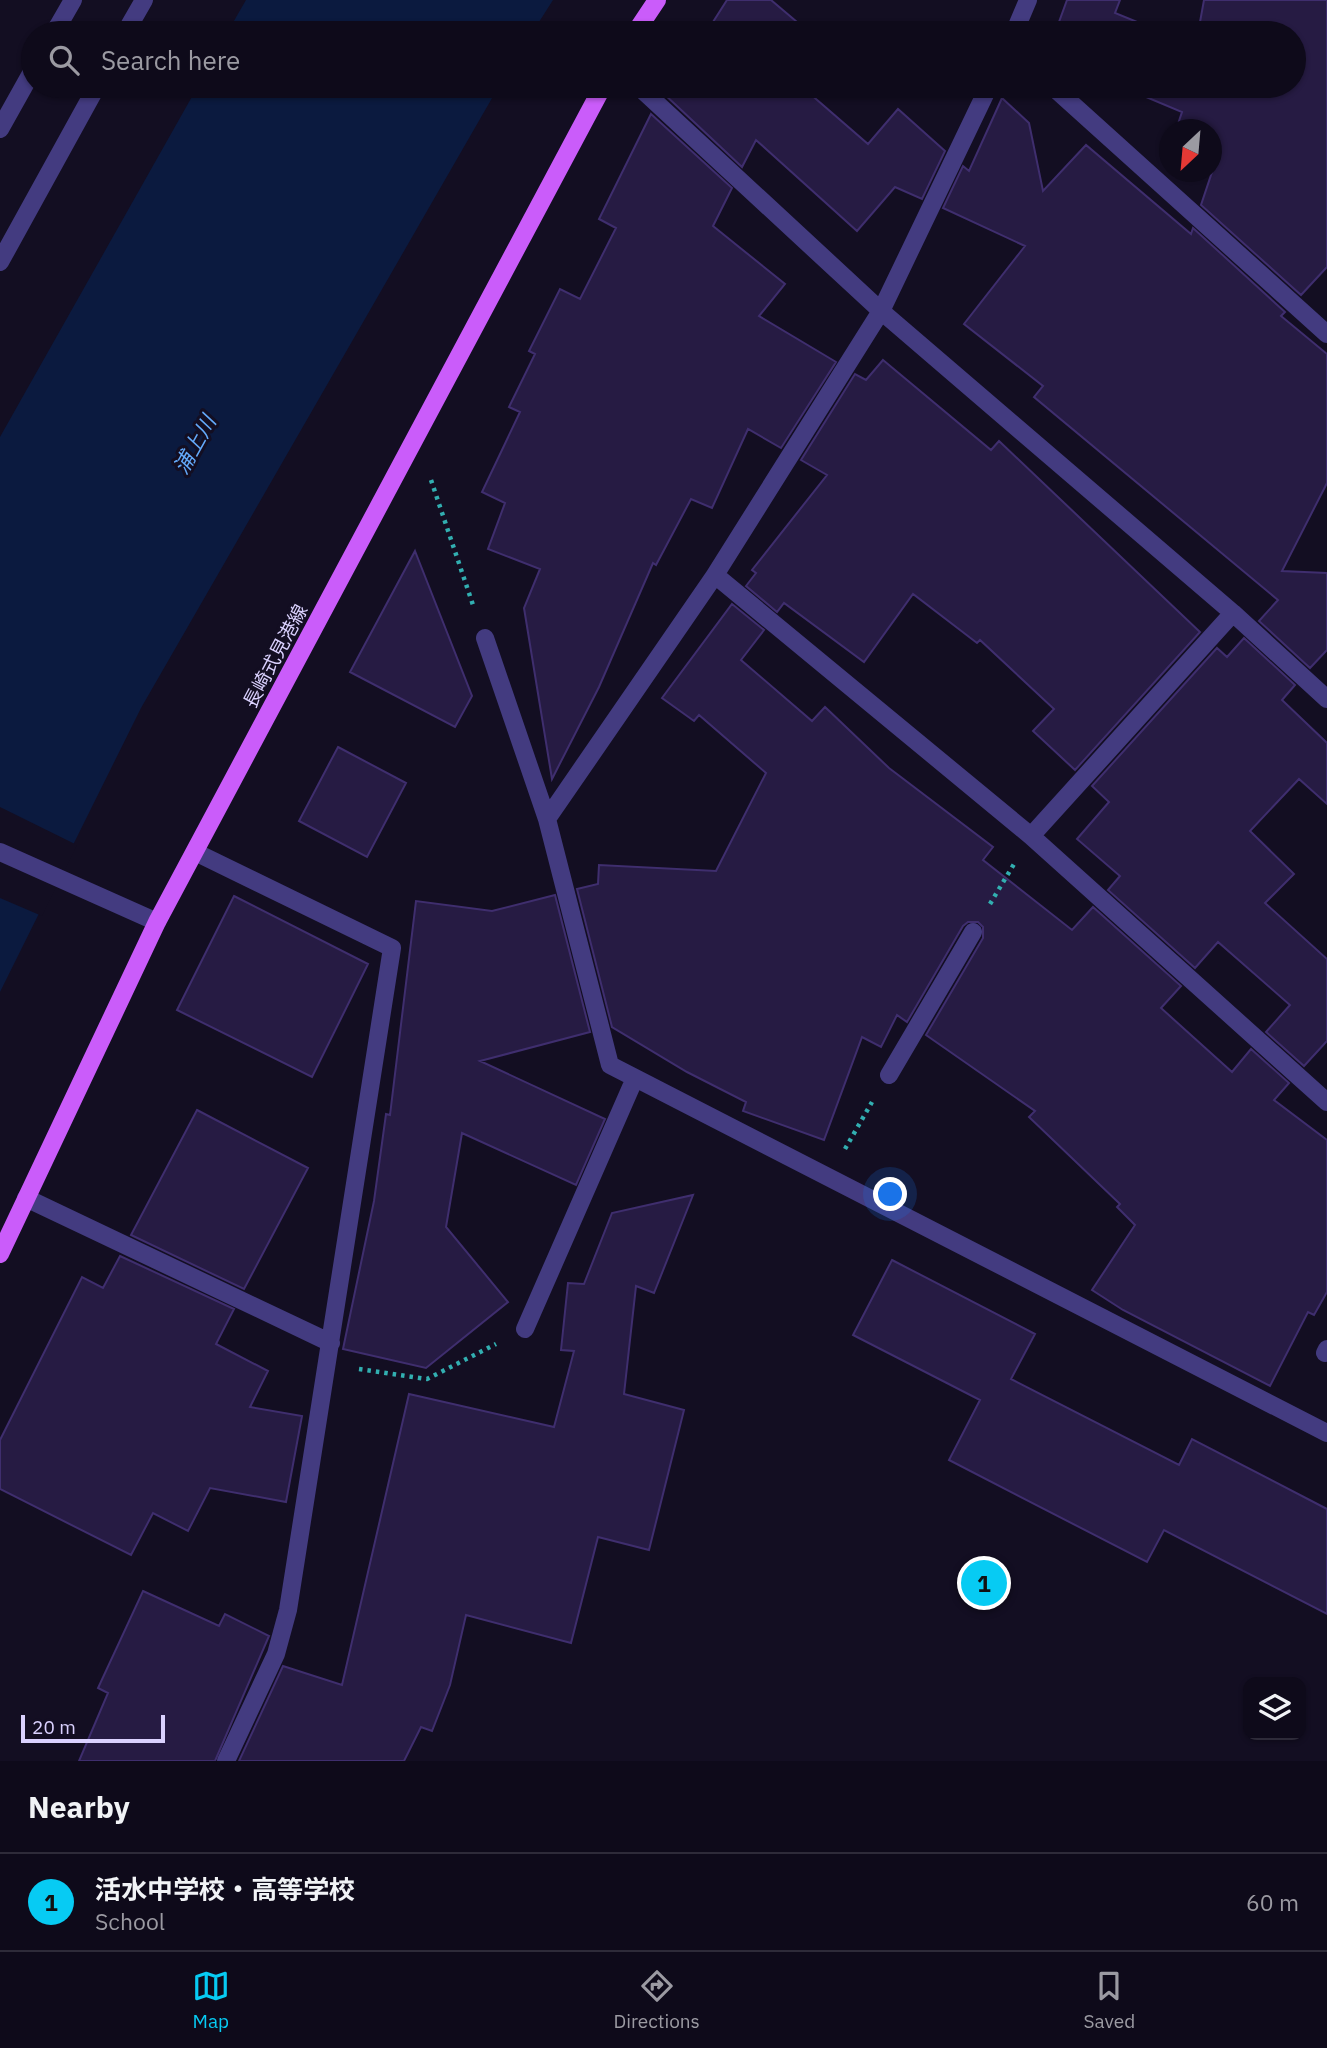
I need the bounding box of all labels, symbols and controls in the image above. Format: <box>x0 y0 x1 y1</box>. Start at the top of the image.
search box <box>21 21 1306 98</box>
icon: search <box>45 41 83 79</box>
text: Search here <box>101 43 240 77</box>
north arrow <box>1159 119 1222 182</box>
water label: 浦上川 <box>167 408 223 479</box>
street label: 長崎式見港線 <box>238 600 312 712</box>
your location <box>873 1177 907 1211</box>
pin: 1 <box>961 1557 1007 1609</box>
map controls <box>1243 1677 1306 1740</box>
button: layers <box>1243 1677 1306 1740</box>
scale bar <box>21 1712 164 1744</box>
text: 20 m <box>32 1715 76 1739</box>
text: Nearby <box>28 1787 130 1826</box>
text: 活水中学校・高等学校 <box>95 1872 355 1906</box>
text: 1 <box>44 1887 58 1917</box>
text: 60 m <box>1246 1887 1299 1917</box>
text: School <box>95 1906 165 1936</box>
tab: Map <box>192 1967 230 2033</box>
tab: Directions <box>613 1967 700 2033</box>
tab: Saved <box>1084 1967 1135 2033</box>

